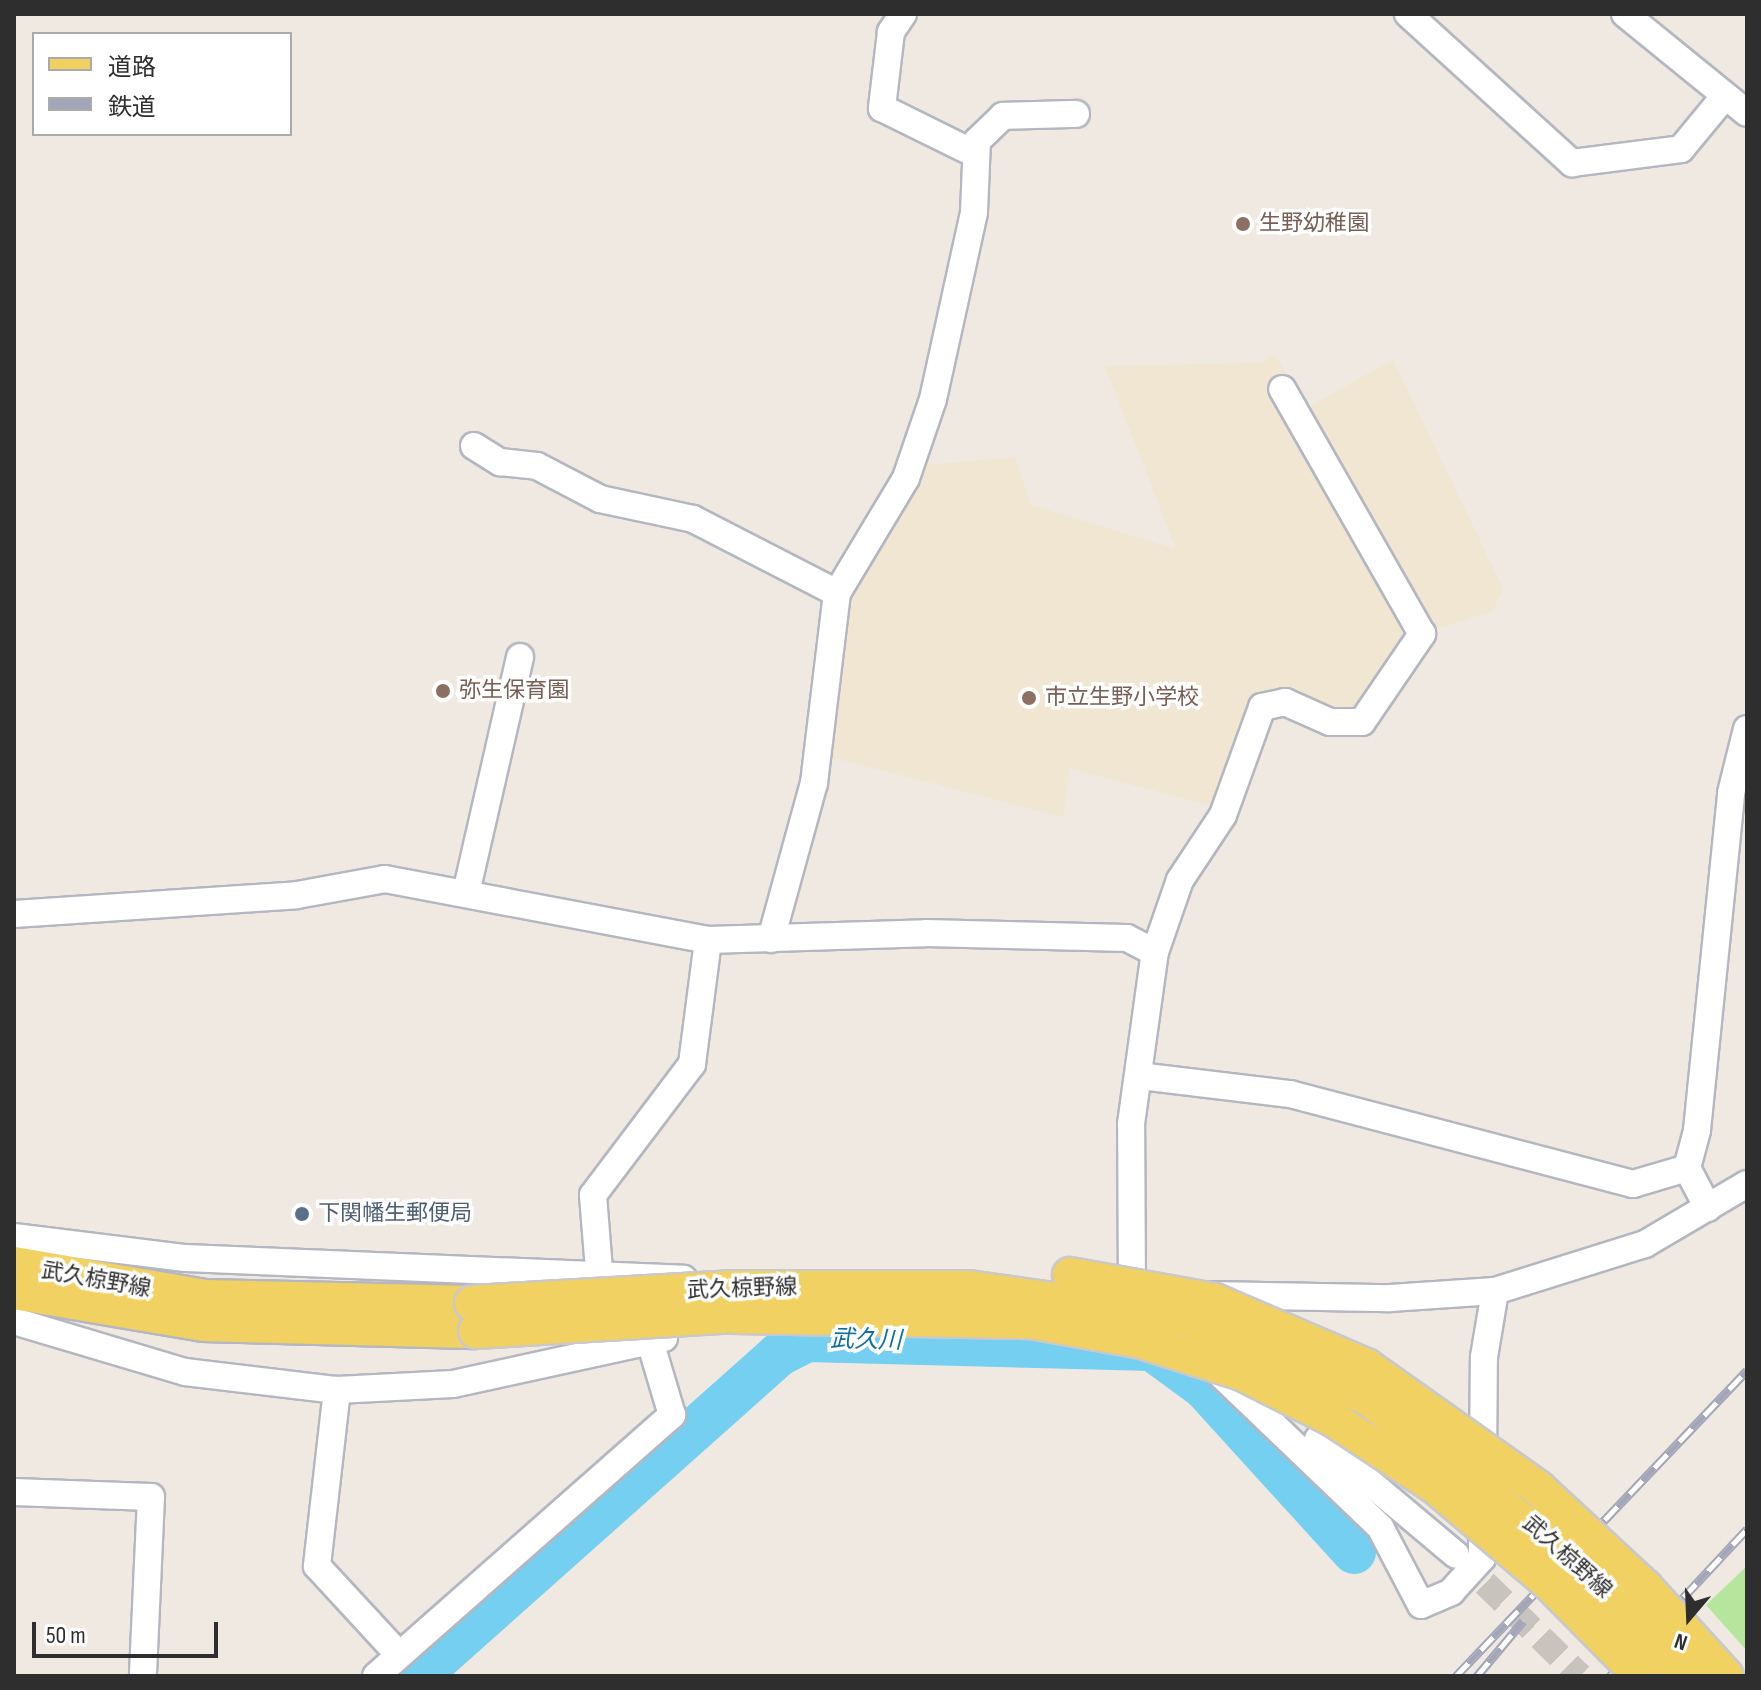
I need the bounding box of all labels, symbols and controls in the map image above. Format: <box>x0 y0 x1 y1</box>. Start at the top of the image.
legend <box>32 32 292 136</box>
text: 道路 <box>108 53 156 82</box>
text: 鉄道 <box>108 93 156 122</box>
place label: 生野幼稚園 <box>1259 211 1369 237</box>
marker: 生野幼稚園 <box>1234 215 1252 233</box>
place label: 弥生保育園 <box>459 678 569 704</box>
marker: 弥生保育園 <box>434 682 452 700</box>
place label: 市立生野小学校 <box>1045 685 1199 711</box>
marker: 市立生野小学校 <box>1020 689 1038 707</box>
place label: 下関幡生郵便局 <box>318 1201 472 1227</box>
marker: 下関幡生郵便局 <box>293 1205 311 1223</box>
street label: 武久椋野線 <box>40 1257 152 1303</box>
street label: 武久椋野線 <box>687 1274 797 1304</box>
water label: 武久川 <box>830 1325 902 1355</box>
street label: 武久椋野線 <box>1517 1510 1617 1604</box>
north arrow <box>1649 1578 1729 1658</box>
scale bar <box>36 1606 222 1656</box>
text: 50 m <box>46 1621 86 1650</box>
text: N <box>1671 1626 1691 1656</box>

